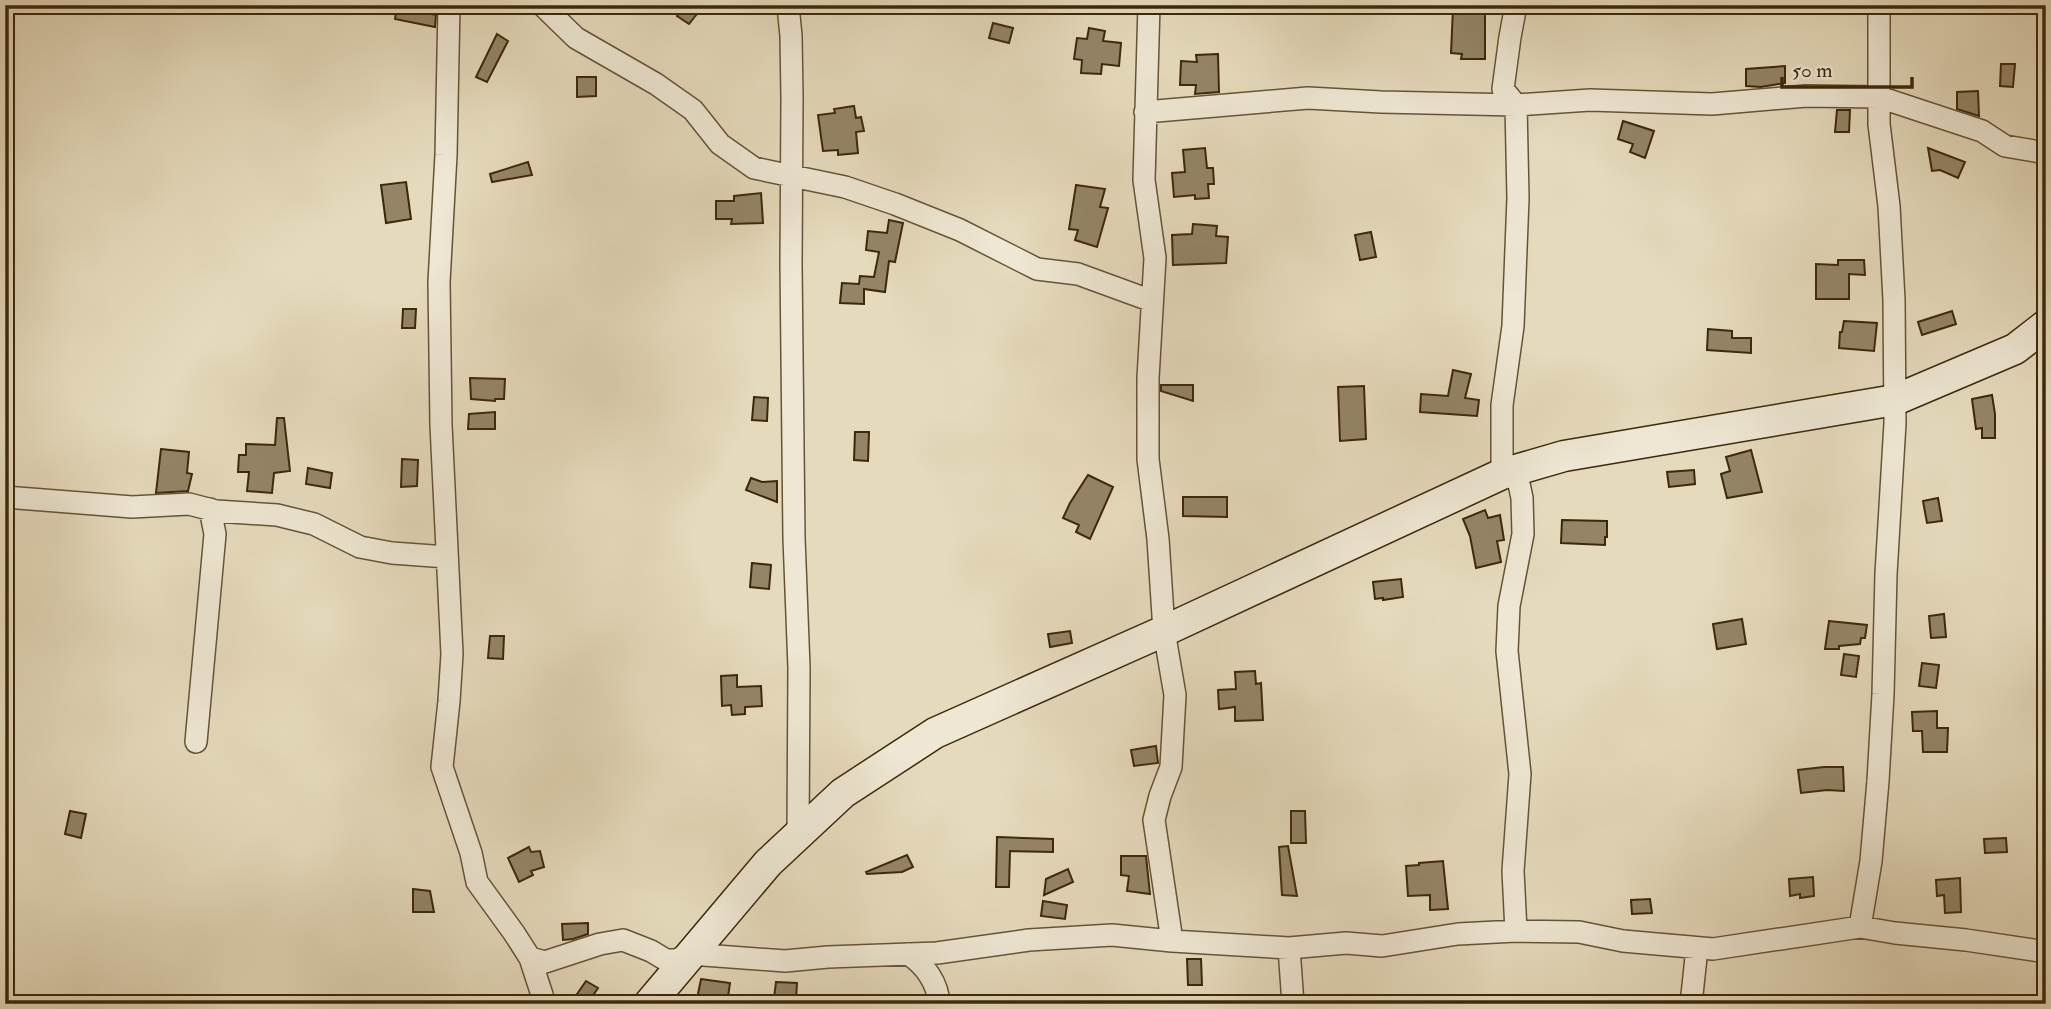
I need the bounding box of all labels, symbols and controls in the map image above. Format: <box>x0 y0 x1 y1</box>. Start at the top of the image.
scale bar <box>1782 46 1911 90</box>
text: 50 m <box>1792 57 1833 84</box>

